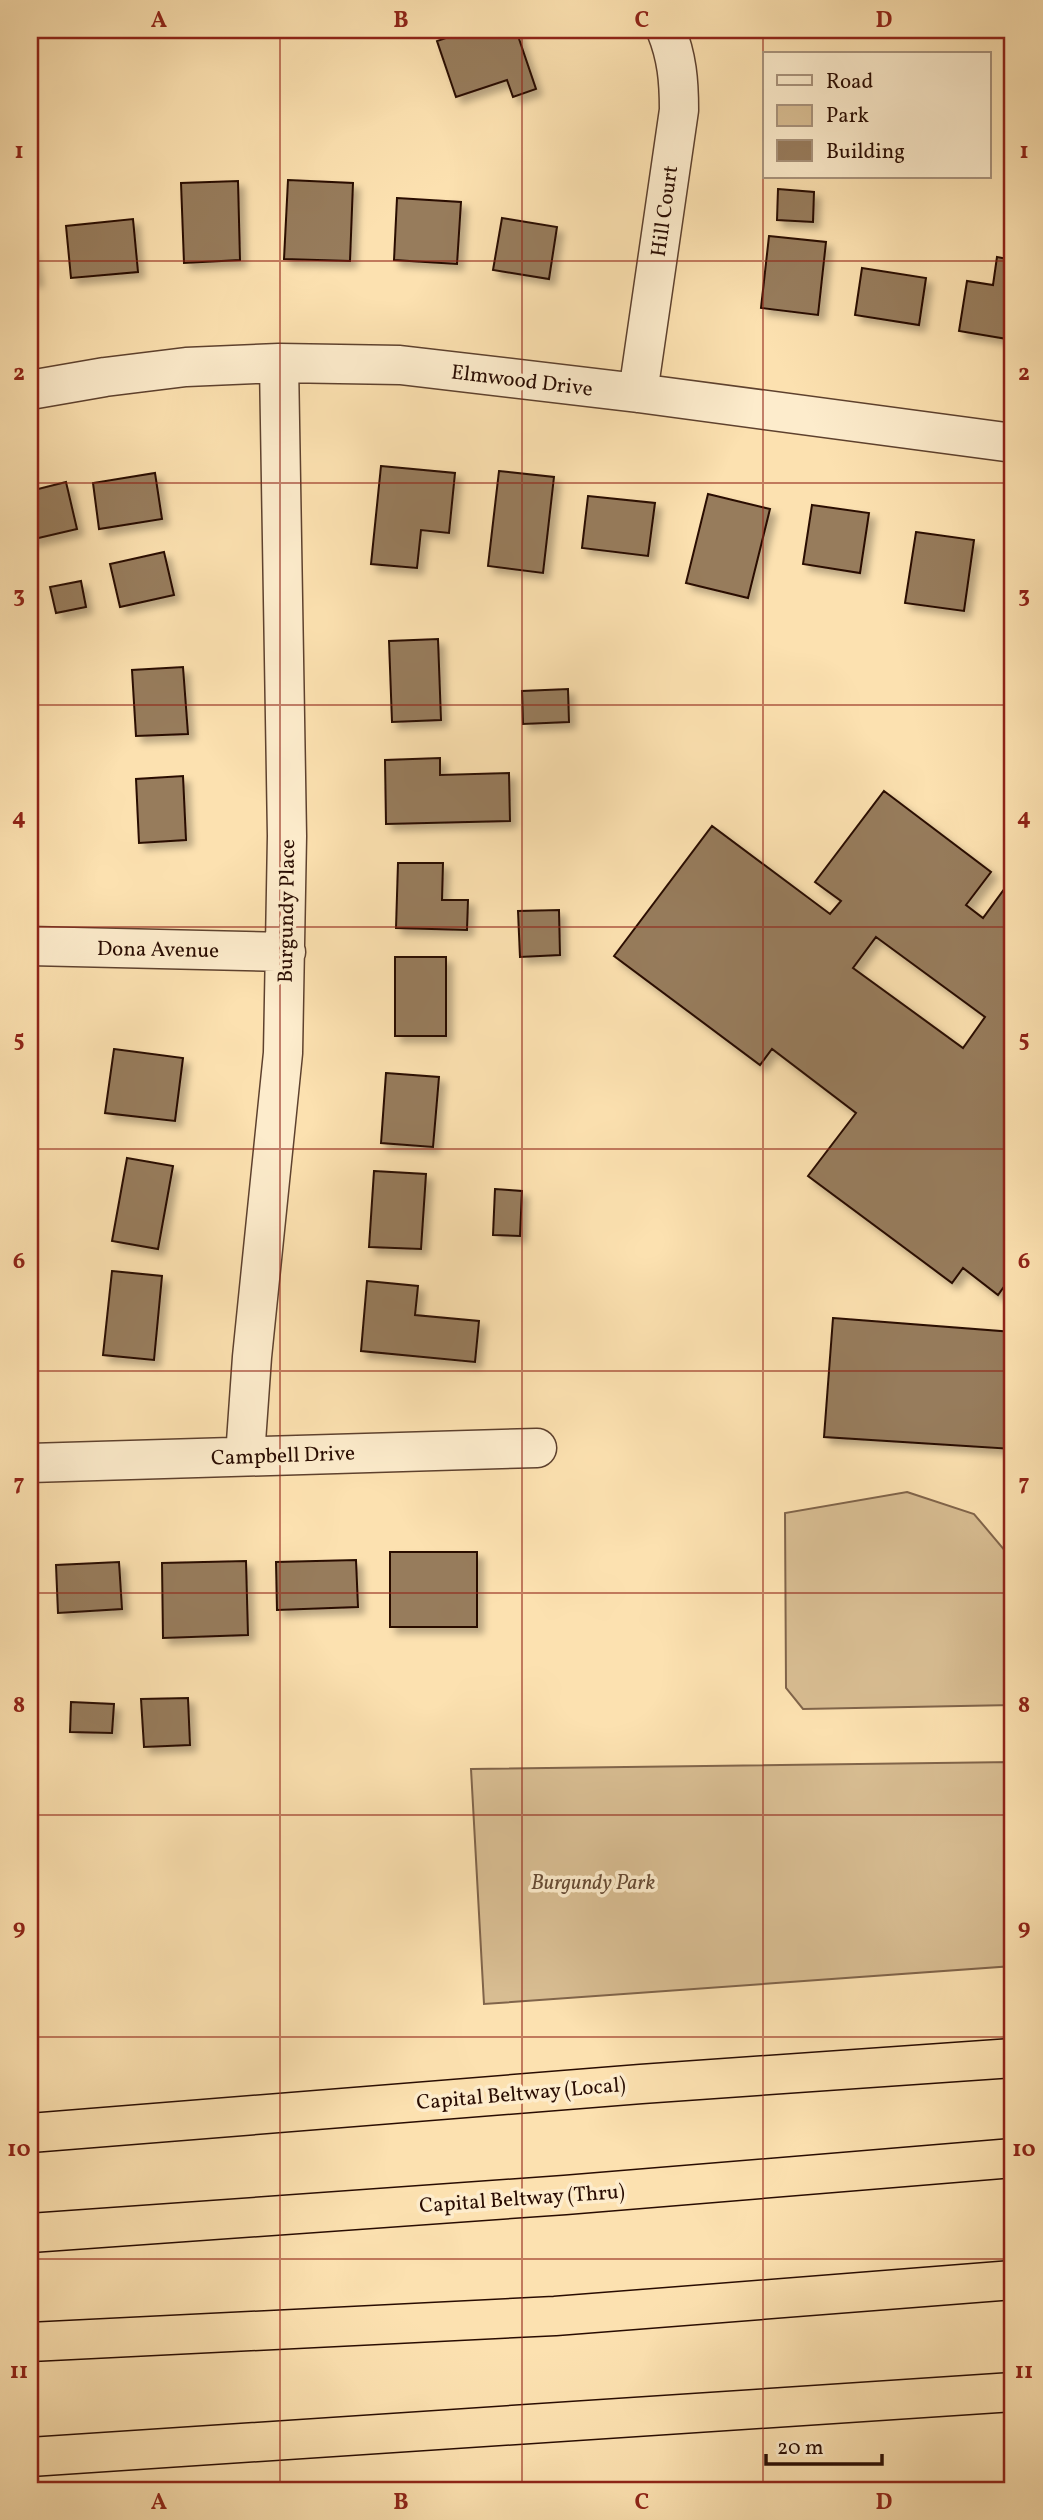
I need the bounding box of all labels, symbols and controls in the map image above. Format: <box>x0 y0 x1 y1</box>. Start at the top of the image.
text: A <box>151 5 167 37</box>
text: B <box>393 5 409 37</box>
text: C <box>635 5 649 37</box>
text: D <box>876 5 893 37</box>
legend <box>763 52 990 178</box>
text: Road <box>826 68 873 97</box>
text: Park <box>826 102 869 131</box>
text: 1 <box>14 136 24 168</box>
text: 1 <box>1019 136 1029 168</box>
text: Building <box>826 138 905 167</box>
street label: Hill Court <box>645 164 686 259</box>
text: 2 <box>13 358 25 390</box>
street label: Elmwood Drive <box>449 358 594 405</box>
text: 2 <box>1018 358 1030 390</box>
text: 3 <box>13 580 25 612</box>
text: 3 <box>1018 580 1030 612</box>
text: 4 <box>12 802 26 834</box>
text: 4 <box>1017 802 1031 834</box>
street label: Burgundy Place <box>272 839 303 983</box>
street label: Dona Avenue <box>97 935 219 966</box>
text: 5 <box>13 1024 25 1056</box>
text: 5 <box>1018 1024 1030 1056</box>
text: 6 <box>13 1246 25 1278</box>
text: 6 <box>1018 1246 1030 1278</box>
street label: Campbell Drive <box>211 1439 356 1474</box>
text: 7 <box>14 1468 25 1500</box>
text: 7 <box>1019 1468 1030 1500</box>
text: 8 <box>13 1690 25 1722</box>
text: 8 <box>1018 1690 1030 1722</box>
park label: Burgundy Park <box>531 1869 655 1898</box>
text: 9 <box>13 1912 25 1944</box>
text: 9 <box>1018 1912 1030 1944</box>
street label: Capital Beltway (Local) <box>415 2071 627 2118</box>
text: 10 <box>7 2134 31 2166</box>
text: 10 <box>1012 2134 1036 2166</box>
street label: Capital Beltway (Thru) <box>418 2178 626 2221</box>
text: 11 <box>10 2356 28 2388</box>
text: 11 <box>1015 2356 1033 2388</box>
scale bar <box>766 2422 882 2466</box>
text: 20 m <box>777 2434 823 2463</box>
text: A <box>151 2487 167 2519</box>
text: B <box>393 2487 409 2519</box>
text: C <box>635 2487 649 2519</box>
text: D <box>876 2487 893 2519</box>

